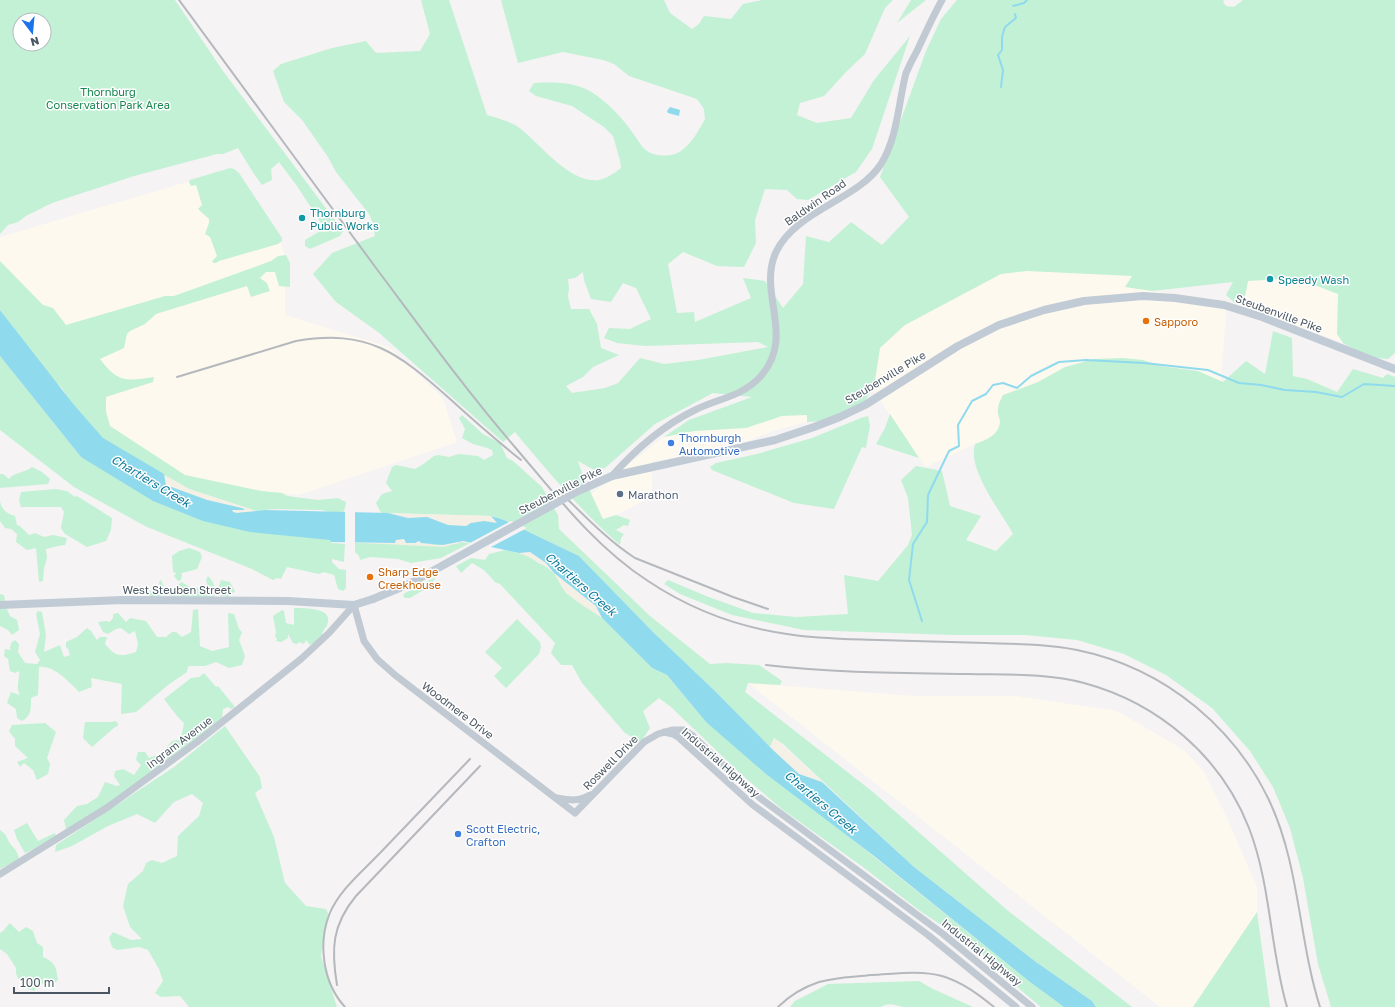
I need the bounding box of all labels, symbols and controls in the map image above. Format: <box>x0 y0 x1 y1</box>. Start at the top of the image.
north arrow <box>12 12 52 52</box>
text: N <box>29 35 41 49</box>
park label: Thornburg Conservation Park Area <box>46 85 170 111</box>
street label: Baldwin Road <box>782 176 848 228</box>
place label: Thornburg Public Works <box>310 206 379 232</box>
marker: Thornburg Public Works <box>297 213 307 223</box>
place label: Speedy Wash <box>1278 273 1349 286</box>
marker: Speedy Wash <box>1265 274 1275 284</box>
street label: Steubenville Pike <box>1234 291 1324 335</box>
place label: Sapporo <box>1154 315 1199 328</box>
marker: Sapporo <box>1141 316 1151 326</box>
street label: Steubenville Pike <box>842 348 928 406</box>
place label: Thornburgh Automotive <box>679 431 741 457</box>
marker: Thornburgh Automotive <box>666 438 676 448</box>
water label: Chartiers Creek <box>109 451 194 511</box>
street label: Steubenville Pike <box>516 463 604 517</box>
place label: Marathon <box>628 488 679 501</box>
marker: Marathon <box>615 489 625 499</box>
water label: Chartiers Creek <box>542 549 621 620</box>
place label: Sharp Edge Creekhouse <box>378 565 441 591</box>
marker: Sharp Edge Creekhouse <box>365 572 375 582</box>
street label: West Steuben Street <box>123 583 231 596</box>
street label: Woodmere Drive <box>419 679 497 741</box>
street label: Ingram Avenue <box>144 713 214 771</box>
street label: Industrial Highway <box>679 725 763 799</box>
street label: Roswell Drive <box>580 732 640 792</box>
water label: Chartiers Creek <box>782 767 861 837</box>
place label: Scott Electric, Crafton <box>466 822 540 848</box>
marker: Scott Electric, Crafton <box>453 829 463 839</box>
street label: Industrial Highway <box>939 916 1025 988</box>
scale bar <box>14 969 109 995</box>
text: 100 m <box>20 975 54 990</box>

